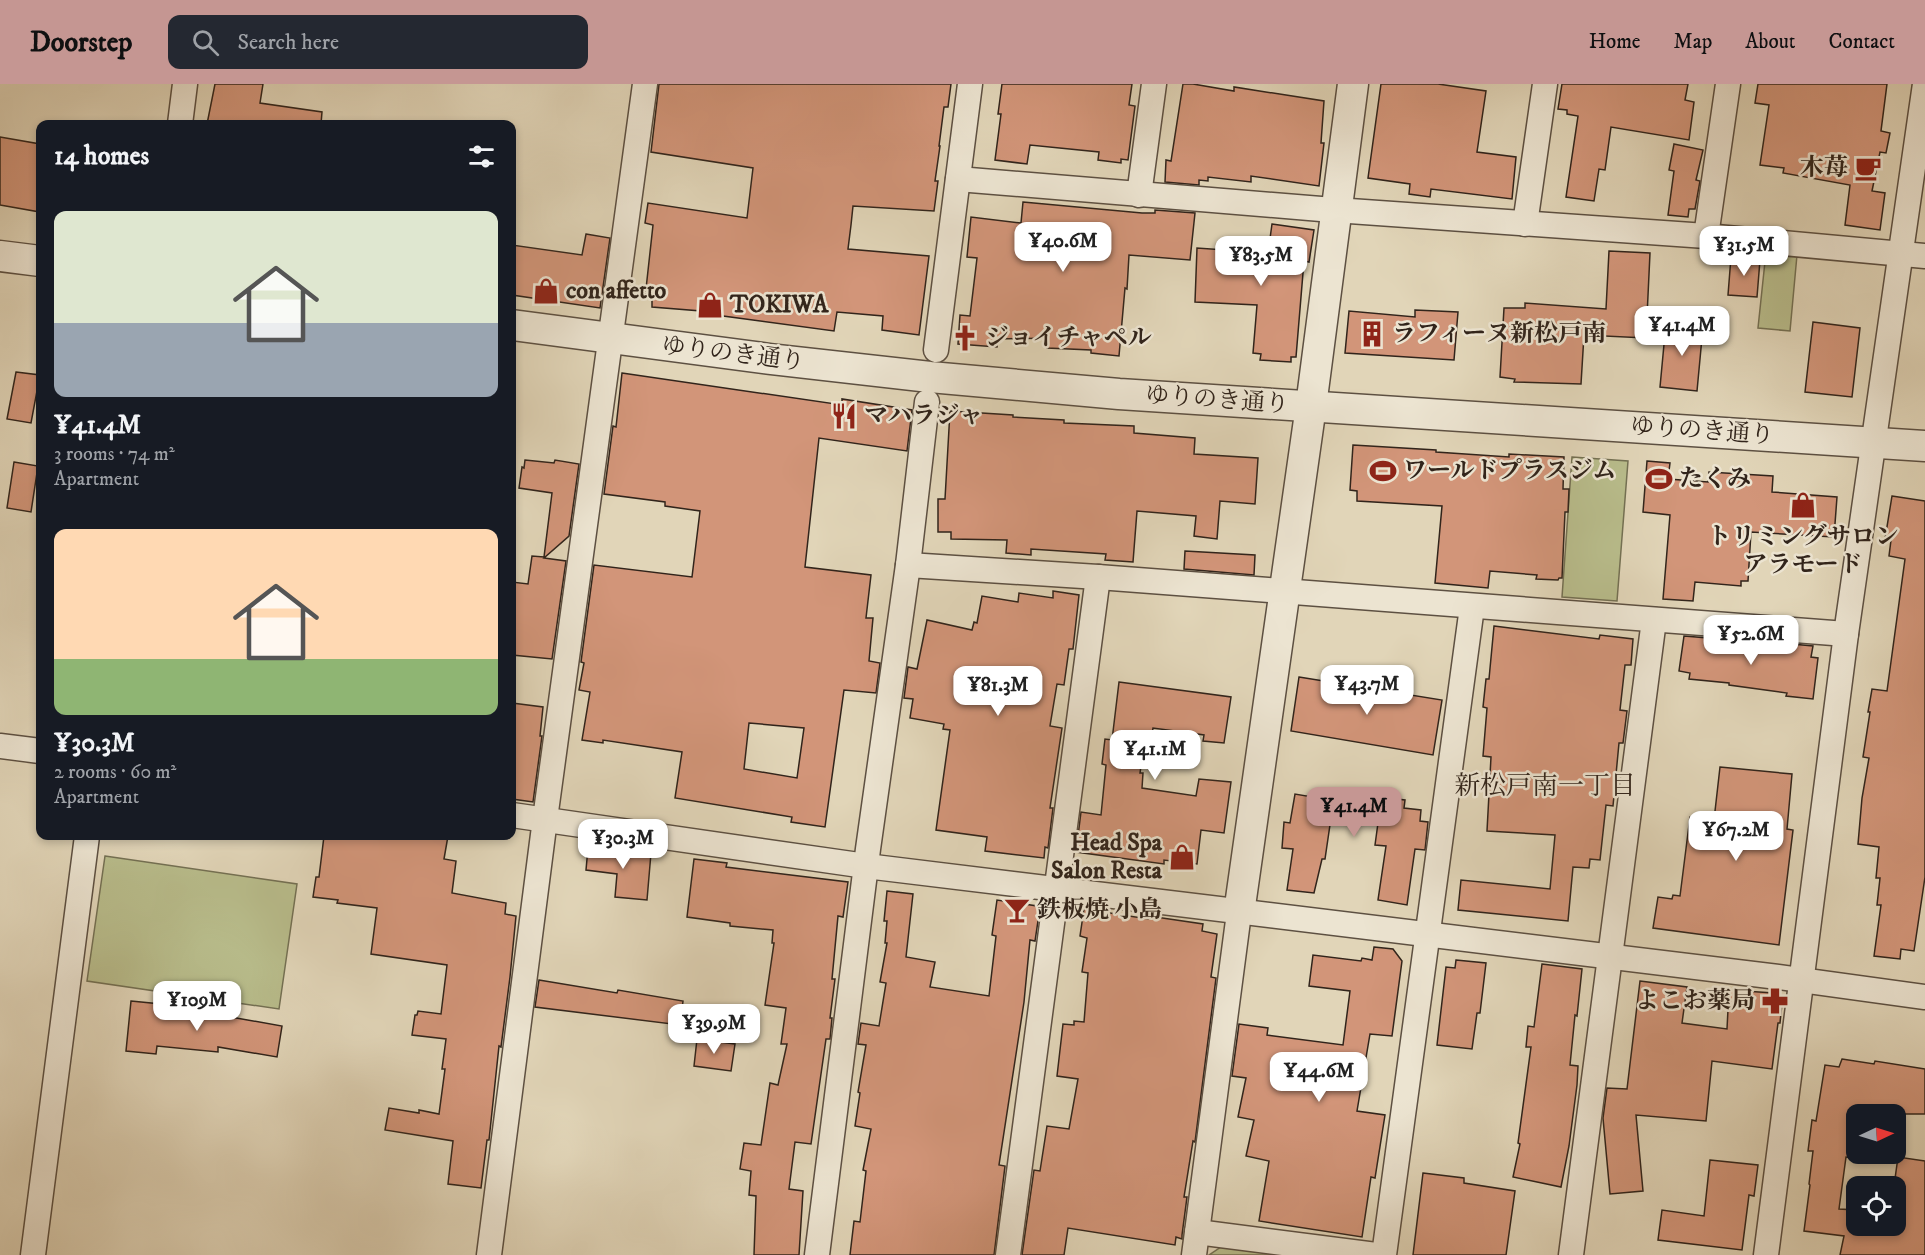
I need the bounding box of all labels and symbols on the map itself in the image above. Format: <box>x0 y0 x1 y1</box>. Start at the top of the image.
place label: 木苺 <box>1800 153 1848 183</box>
cafe icon: 木苺 <box>1853 153 1883 183</box>
pin: ¥40.6M <box>1014 222 1112 273</box>
pin: ¥31.5M <box>1695 226 1793 277</box>
pin: ¥83.5M <box>1212 236 1310 287</box>
shop icon: con affetto <box>531 276 561 306</box>
place label: con affetto <box>566 276 667 306</box>
shop icon: TOKIWA <box>695 290 725 320</box>
place label: TOKIWA <box>729 290 829 320</box>
pin: ¥41.4M <box>1633 306 1731 357</box>
building icon: ラフィーヌ新松戸南 <box>1357 319 1387 349</box>
place label: ラフィーヌ新松戸南 <box>1392 319 1606 349</box>
church icon: ジョイチャペル <box>950 323 980 353</box>
place label: ジョイチャペル <box>985 323 1152 353</box>
street label: ゆりのき通り <box>660 330 806 378</box>
street label: ゆりのき通り <box>1144 380 1290 420</box>
restaurant icon: マハラジャ <box>829 401 859 431</box>
place label: マハラジャ <box>864 401 983 431</box>
street label: ゆりのき通り <box>1629 411 1775 451</box>
sports icon: ワールドプラスジム <box>1368 456 1398 486</box>
place label: ワールドプラスジム <box>1403 456 1616 486</box>
sports icon: たくみ <box>1644 464 1674 494</box>
place label: たくみ <box>1679 464 1751 494</box>
shop icon: トリミングサロン アラモード <box>1788 490 1818 520</box>
place label: トリミングサロン アラモード <box>1707 522 1899 580</box>
pin: ¥52.6M <box>1702 615 1800 666</box>
pin: ¥43.7M <box>1318 665 1416 716</box>
pin: ¥81.3M <box>949 666 1047 717</box>
pin: ¥41.1M <box>1106 730 1204 781</box>
district label: 新松戸南一丁目 <box>1454 770 1636 803</box>
pin: ¥41.4M <box>1305 787 1403 838</box>
pin: ¥67.2M <box>1687 811 1785 862</box>
pin: ¥30.3M <box>574 819 672 870</box>
place label: Head Spa Salon Resta <box>1051 828 1163 886</box>
shop icon: Head Spa Salon Resta <box>1167 842 1197 872</box>
bar icon: 鉄板焼 小島 <box>1002 895 1032 925</box>
place label: 鉄板焼 小島 <box>1037 895 1162 925</box>
pin: ¥109M <box>155 981 239 1032</box>
place label: よこお薬局 <box>1635 986 1755 1016</box>
pharmacy icon: よこお薬局 <box>1760 986 1790 1016</box>
pin: ¥39.9M <box>665 1004 763 1055</box>
pin: ¥44.6M <box>1270 1052 1368 1103</box>
north arrow <box>1846 1104 1906 1164</box>

